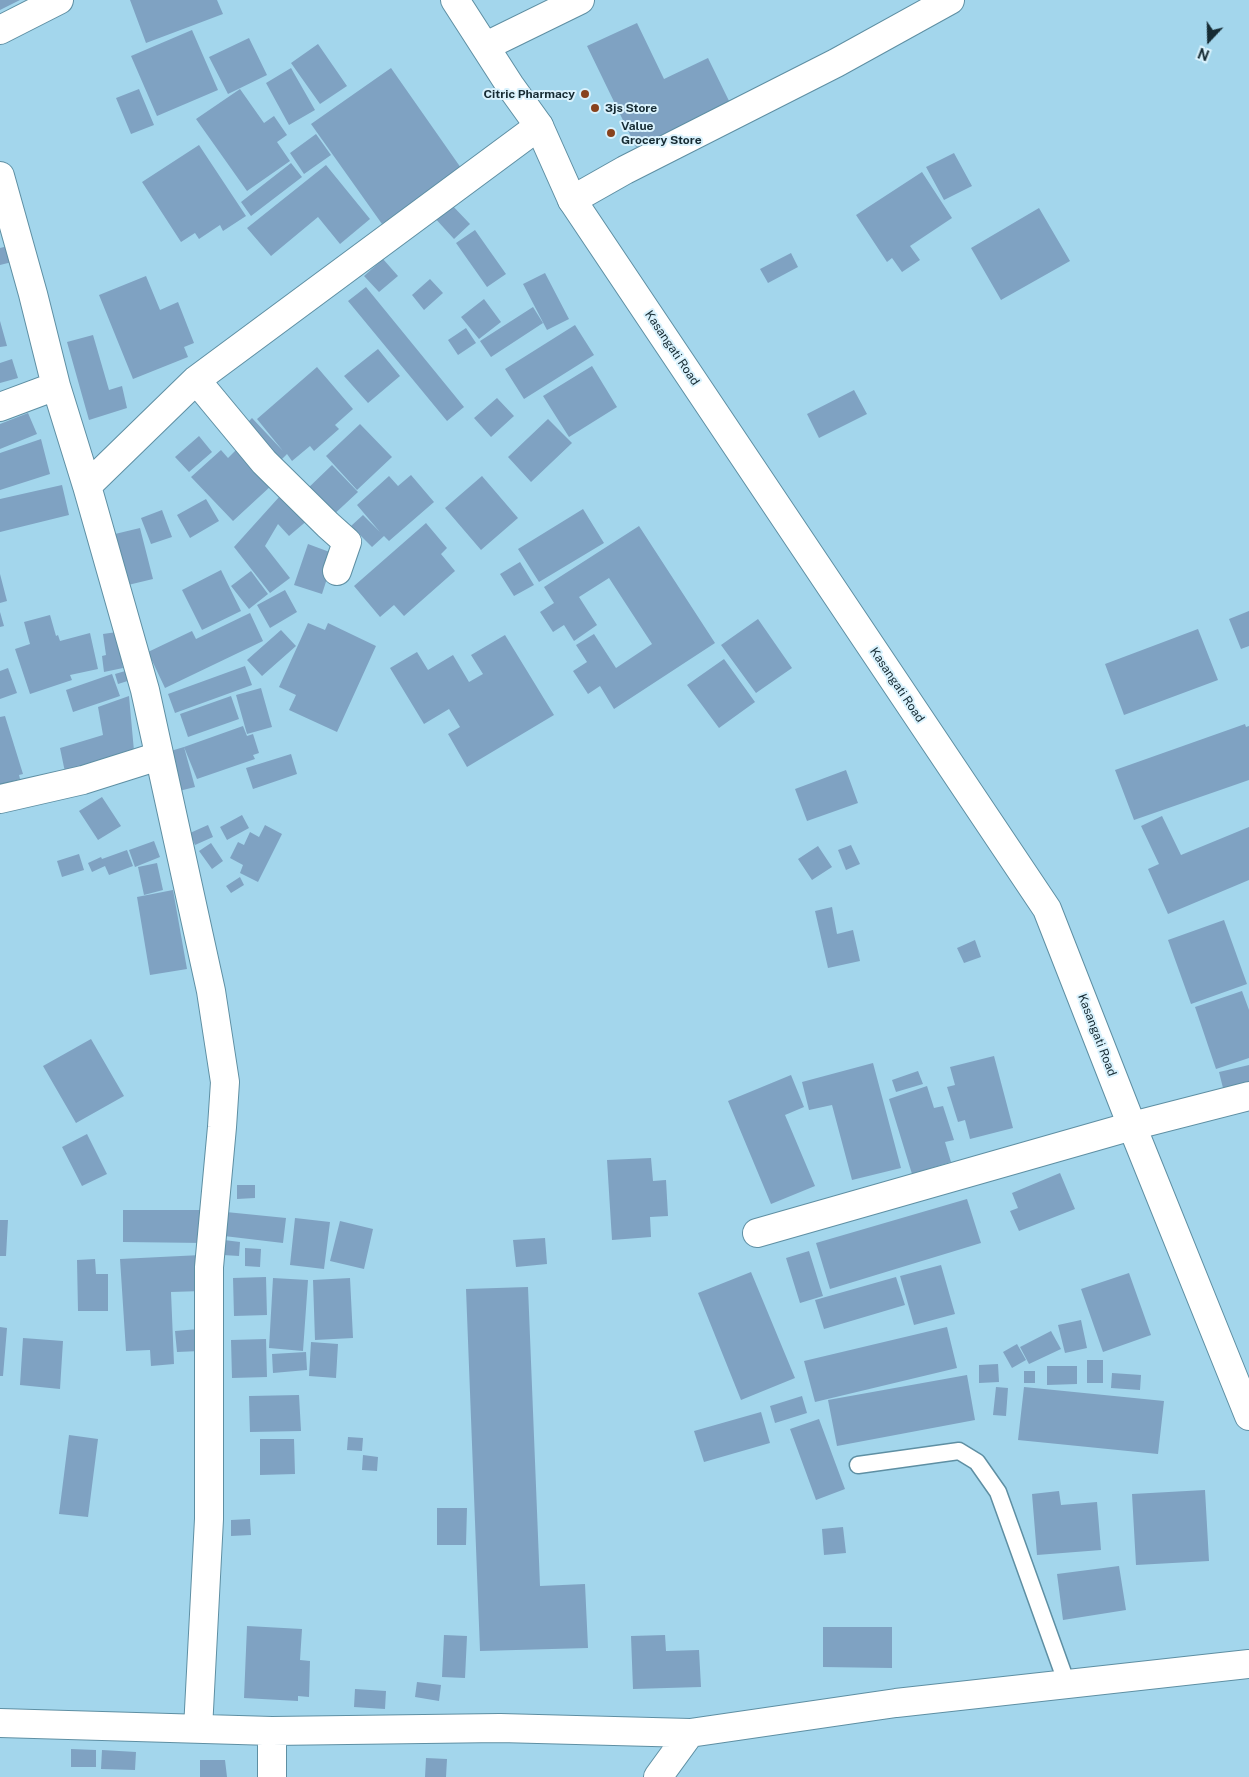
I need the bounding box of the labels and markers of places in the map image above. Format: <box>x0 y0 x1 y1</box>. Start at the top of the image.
place label: Citric Pharmacy <box>483 87 575 101</box>
marker: Citric Pharmacy <box>579 88 591 100</box>
place label: 3js Store <box>605 101 657 115</box>
marker: 3js Store <box>589 102 601 114</box>
place label: Value Grocery Store <box>621 119 702 147</box>
marker: Value Grocery Store <box>605 127 617 139</box>

